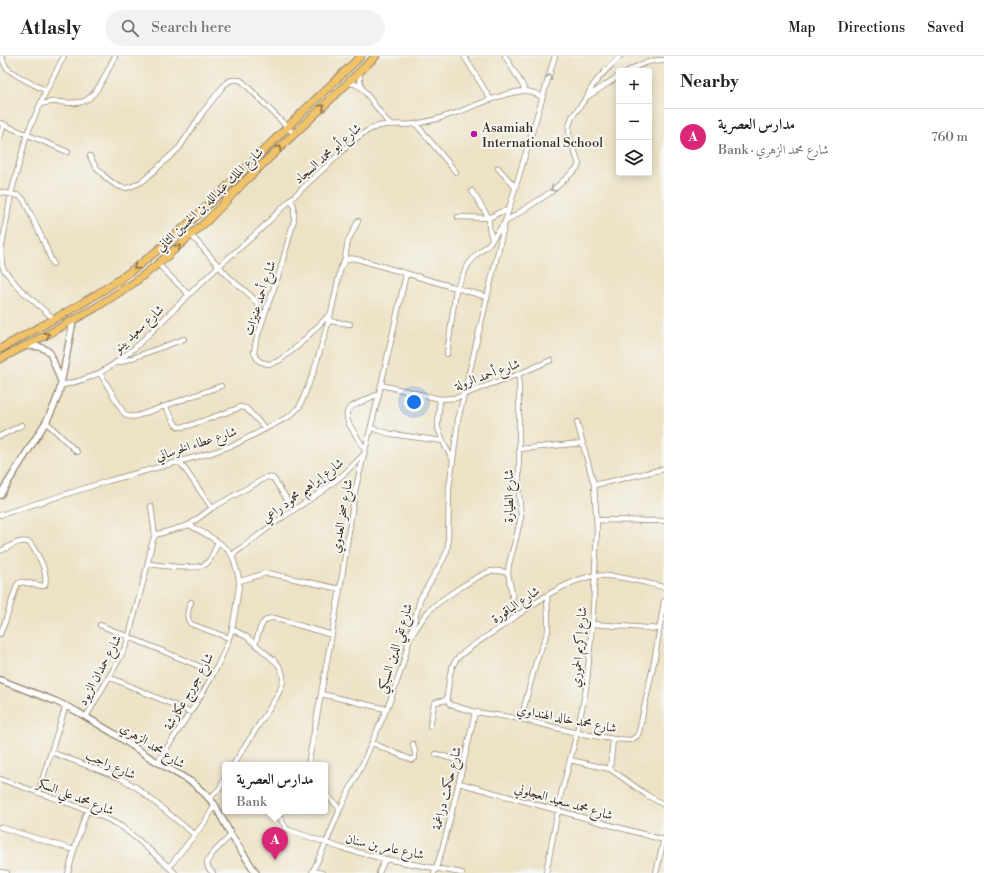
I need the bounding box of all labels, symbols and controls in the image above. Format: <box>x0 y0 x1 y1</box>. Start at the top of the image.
search box <box>105 10 385 46</box>
text: Atlasly <box>20 16 81 40</box>
icon: search <box>119 17 141 39</box>
text: Search here <box>151 18 231 37</box>
text: Map <box>788 19 816 37</box>
text: Directions <box>838 19 905 37</box>
text: Saved <box>927 19 964 37</box>
map controls <box>616 68 652 176</box>
button: + <box>616 68 652 104</box>
text: Nearby <box>680 71 739 93</box>
one-way arrow <box>544 73 553 80</box>
button: − <box>616 104 652 140</box>
one-way arrow <box>317 105 325 112</box>
text: مدارس العصرية <box>718 115 795 134</box>
street label: شارع أبو محمد السجاد <box>290 119 367 190</box>
place label: Asamiah International School <box>481 120 603 151</box>
marker: Asamiah International School <box>469 129 479 139</box>
text: A <box>688 129 698 145</box>
text: 760 m <box>931 129 968 145</box>
button: layers <box>616 140 652 176</box>
text: Bank · شارع محمد الزهري <box>718 142 829 158</box>
street label: شارع الملك عبدالله بن الحسين الثاني <box>153 144 269 257</box>
one-way arrow <box>274 145 282 153</box>
one-way arrow <box>551 184 558 191</box>
one-way arrow <box>173 245 180 252</box>
street label: شارع أحمد عنيزات <box>239 258 282 339</box>
one-way arrow <box>134 262 141 269</box>
street label: شارع سعيد بينو <box>109 301 169 360</box>
one-way arrow <box>43 332 50 340</box>
street label: شارع أحمد الرولة <box>451 355 523 397</box>
your location <box>404 392 424 412</box>
street label: شارع عطاء الخرساني <box>154 423 240 467</box>
street label: شارع إبراهيم محمود راعي <box>258 455 350 531</box>
street label: شارع الطيارة <box>501 469 520 523</box>
street label: شارع صخر العدوي <box>328 478 359 555</box>
street label: شارع الباقورة <box>488 583 544 629</box>
street label: شارع تقي الدين السبكي <box>374 601 421 697</box>
street label: شارع إكريم الحموري <box>567 606 593 689</box>
street label: شارع حمدان الزيود <box>75 632 128 710</box>
street label: شارع جورج عكارشة <box>160 650 220 734</box>
street label: شارع محمد خالد الهنداوي <box>515 701 618 739</box>
street label: شارع محمد الزهري <box>116 720 188 775</box>
street label: شارع حكمت دراغمة <box>429 745 468 832</box>
street label: شارع راجب <box>82 747 138 786</box>
popup <box>222 762 328 814</box>
text: مدارس العصرية <box>236 770 314 789</box>
street label: شارع محمد علي السكر <box>31 774 116 824</box>
street label: شارع محمد سعيد العجلوني <box>512 780 615 827</box>
text: Bank <box>236 794 267 810</box>
pin: A <box>262 827 288 860</box>
street label: شارع عامر بن سنان <box>343 831 426 866</box>

